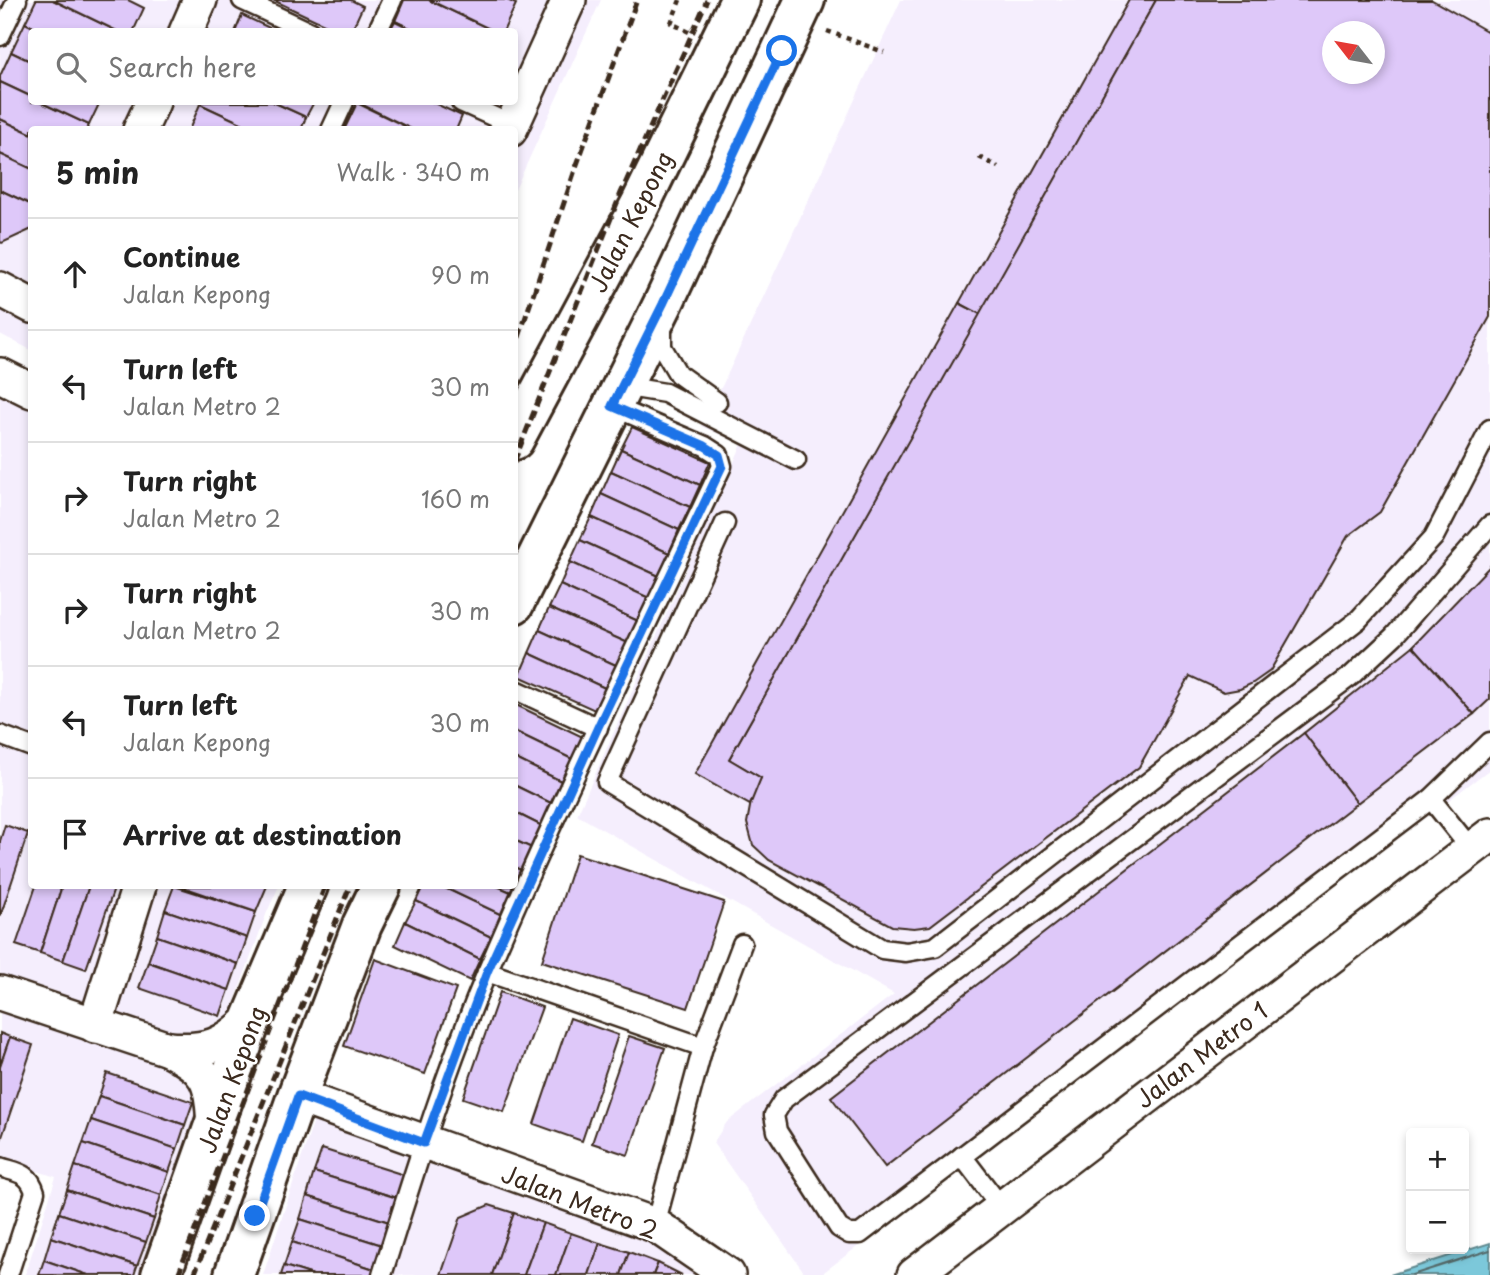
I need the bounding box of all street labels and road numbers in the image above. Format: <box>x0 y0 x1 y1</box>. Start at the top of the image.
street label: Jalan Kepong <box>579 144 681 298</box>
street label: Jalan Metro 1 <box>1127 992 1275 1116</box>
street label: Jalan Kepong <box>188 1000 274 1158</box>
street label: Jalan Metro 2 <box>497 1155 663 1247</box>

